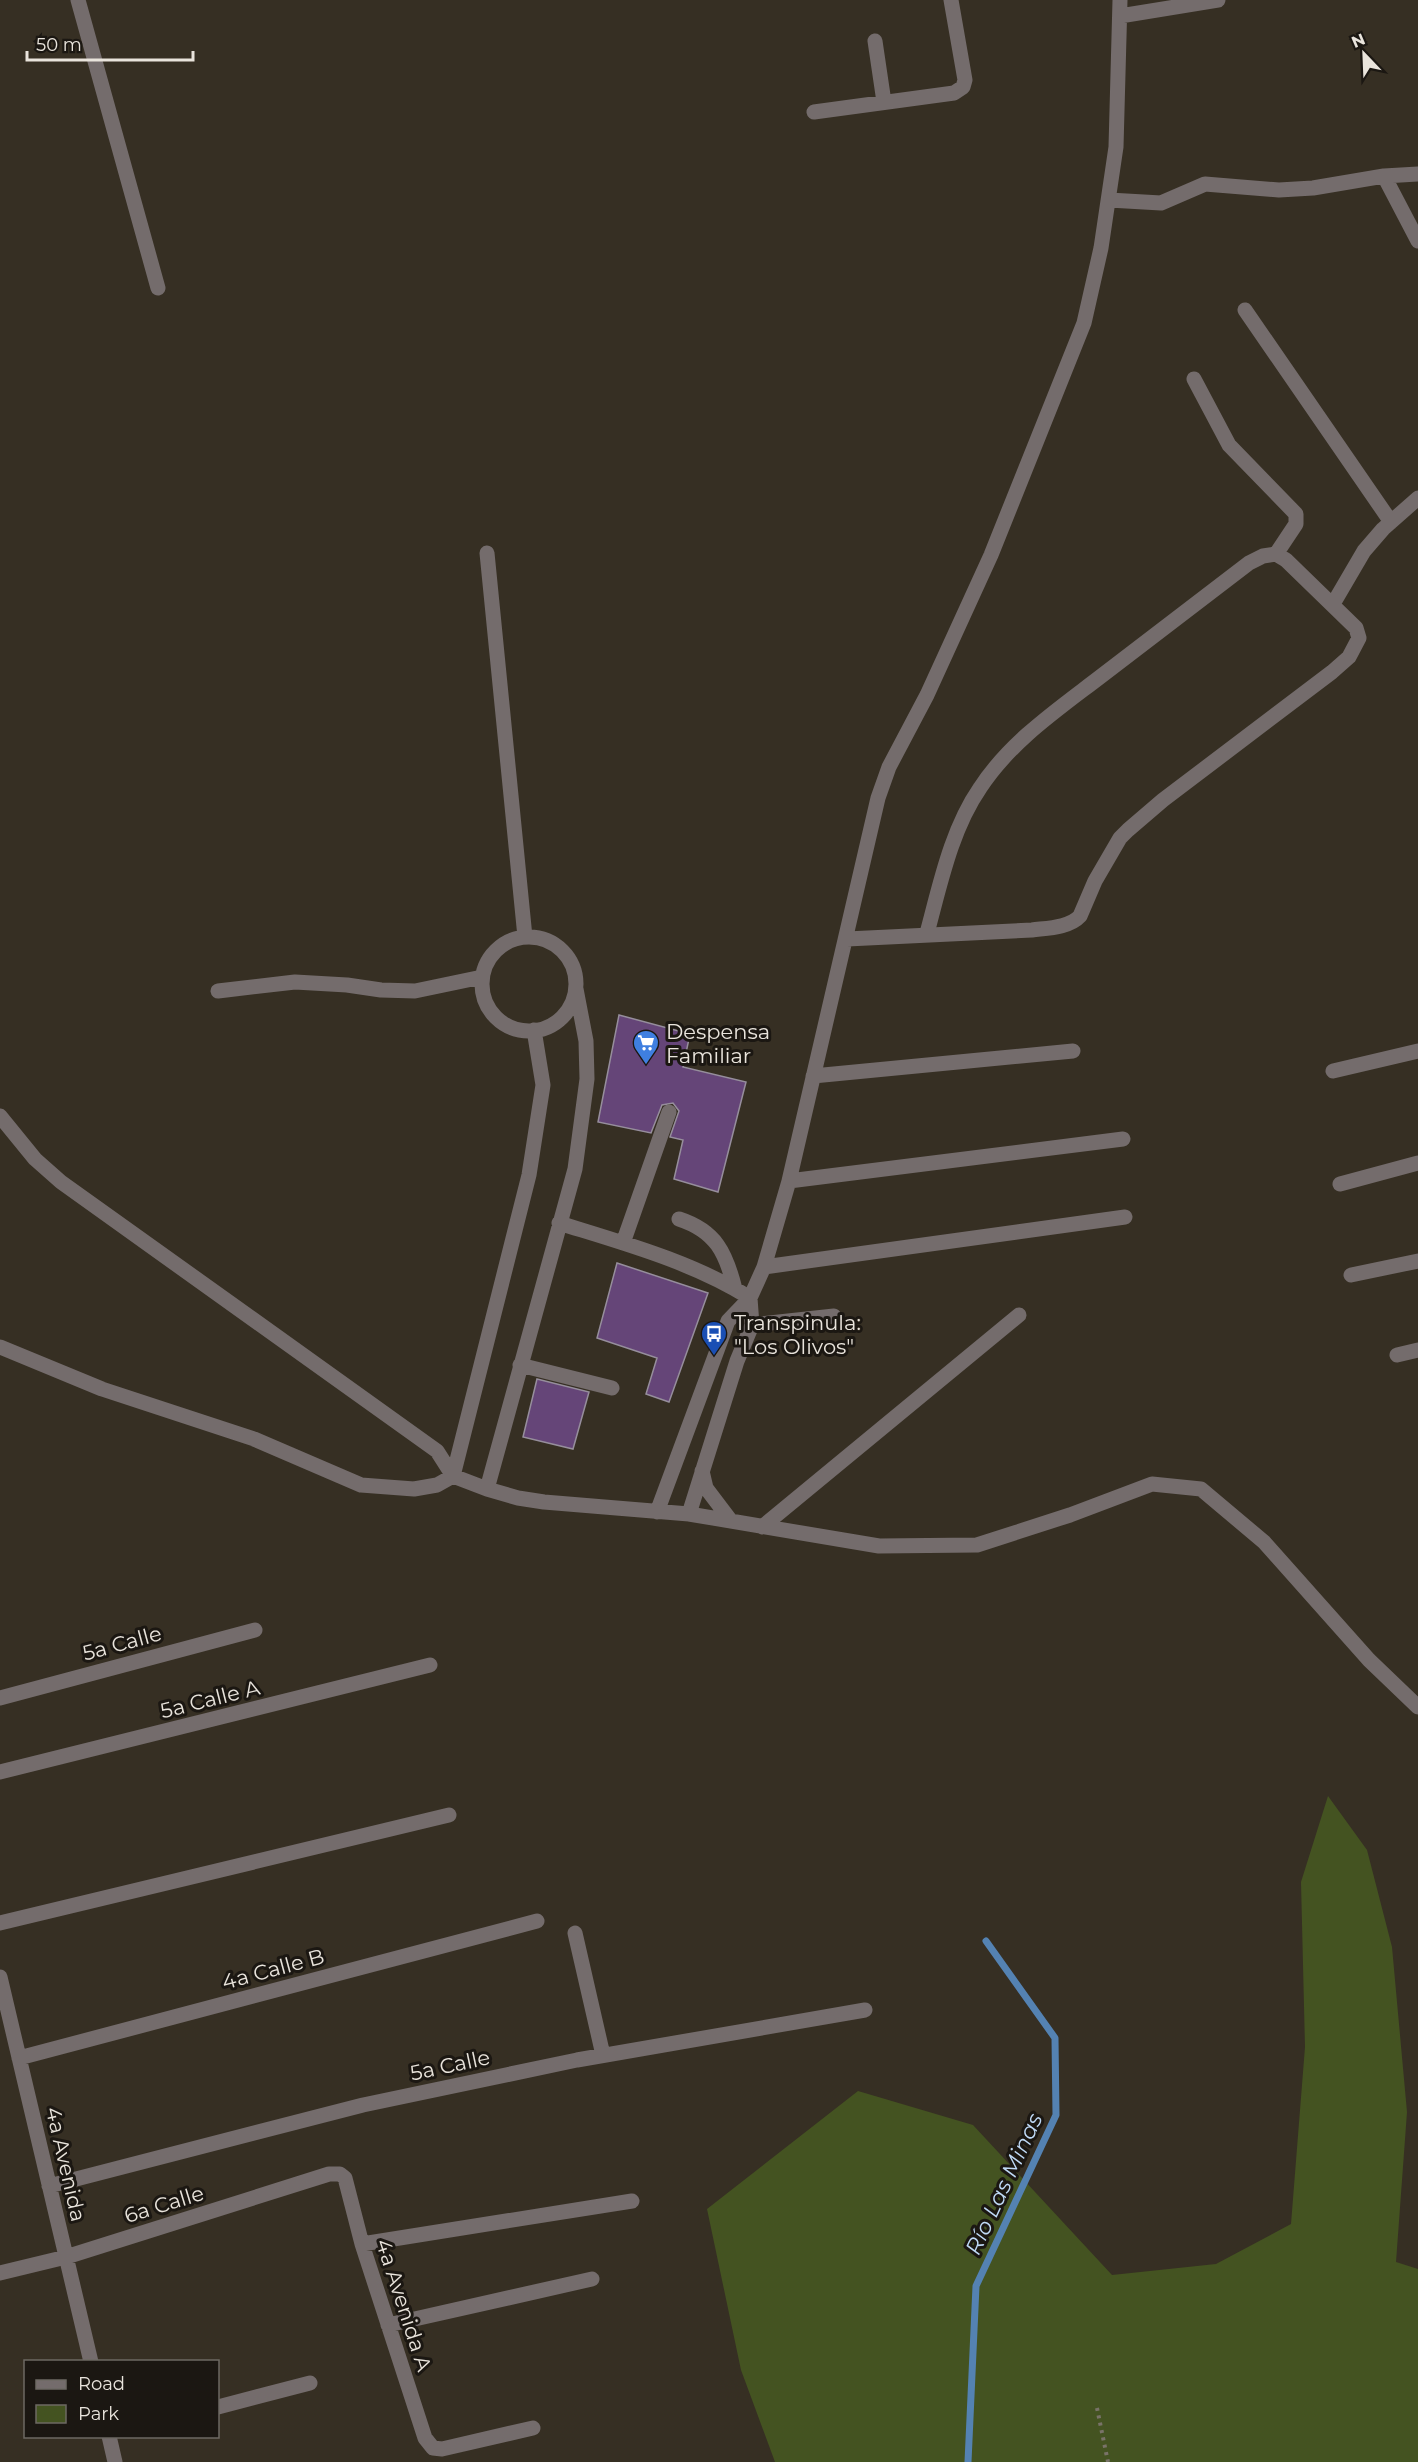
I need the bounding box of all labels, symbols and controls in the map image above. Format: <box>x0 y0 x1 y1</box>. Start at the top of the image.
scale bar <box>27 24 194 62</box>
north arrow <box>1334 24 1394 84</box>
text: N <box>1349 29 1368 52</box>
text: 50 m <box>36 34 82 56</box>
place label: Despensa Familiar <box>666 1019 770 1068</box>
supermarket icon: Despensa Familiar <box>631 1028 661 1066</box>
place label: Transpinula: "Los Olivos" <box>734 1310 861 1359</box>
bus stop icon: Transpinula: "Los Olivos" <box>699 1319 729 1357</box>
street label: 5a Calle <box>80 1620 164 1666</box>
street label: 5a Calle A <box>158 1674 263 1723</box>
street label: 4a Calle B <box>219 1943 327 1995</box>
street label: 5a Calle <box>408 2044 492 2086</box>
street label: 4a Avenida <box>41 2104 91 2224</box>
water label: Río Las Minas <box>959 2109 1049 2259</box>
street label: 6a Calle <box>121 2180 207 2228</box>
street label: 4a Avenida A <box>371 2236 437 2375</box>
legend <box>24 2360 219 2438</box>
text: Road <box>78 2373 125 2395</box>
text: Park <box>78 2403 119 2425</box>

